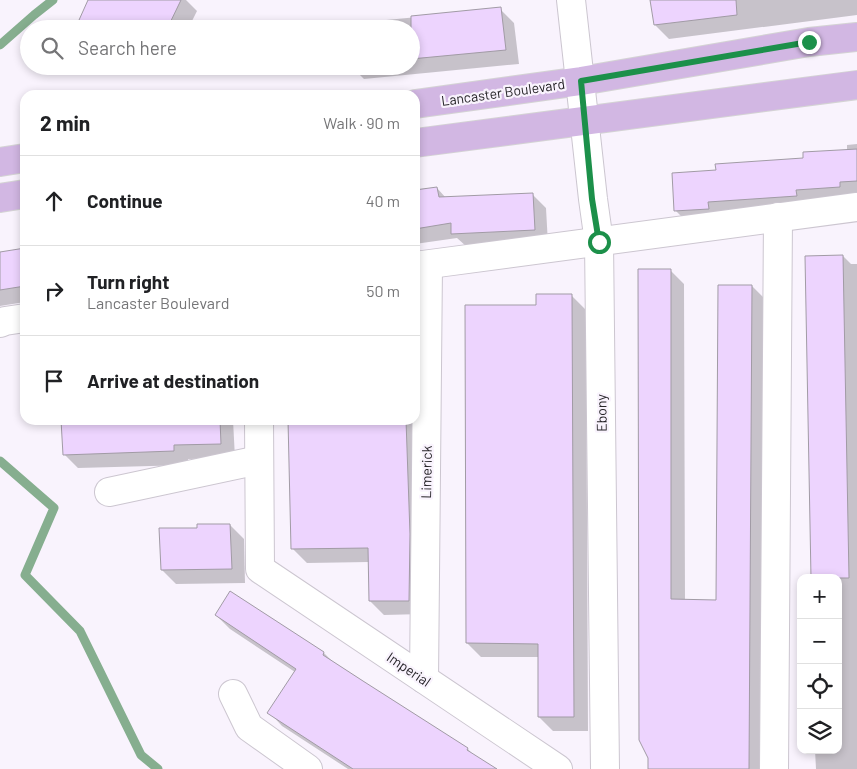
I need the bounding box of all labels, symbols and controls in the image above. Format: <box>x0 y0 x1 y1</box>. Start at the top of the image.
search box <box>20 20 420 75</box>
route end <box>798 31 821 54</box>
icon: search <box>38 34 66 62</box>
text: Search here <box>78 36 177 59</box>
street label: Lancaster Boulevard <box>440 75 566 109</box>
text: 2 min <box>40 110 90 135</box>
text: Walk · 90 m <box>323 113 400 132</box>
icon: ahead <box>40 187 68 215</box>
text: Continue <box>87 189 163 212</box>
text: 40 m <box>366 191 400 210</box>
route start <box>588 231 611 254</box>
text: Turn right <box>87 270 169 293</box>
icon: right <box>40 277 68 305</box>
text: 50 m <box>366 281 400 300</box>
text: Lancaster Boulevard <box>87 293 230 312</box>
icon: arrive <box>40 367 68 395</box>
text: Arrive at destination <box>87 369 259 392</box>
street label: Ebony <box>592 394 610 432</box>
street label: Limerick <box>417 445 435 499</box>
map controls <box>797 574 842 754</box>
button: + <box>797 574 842 619</box>
button: − <box>797 619 842 664</box>
street label: Imperial <box>384 648 434 690</box>
button: locate <box>797 664 842 709</box>
button: layers <box>797 709 842 754</box>

